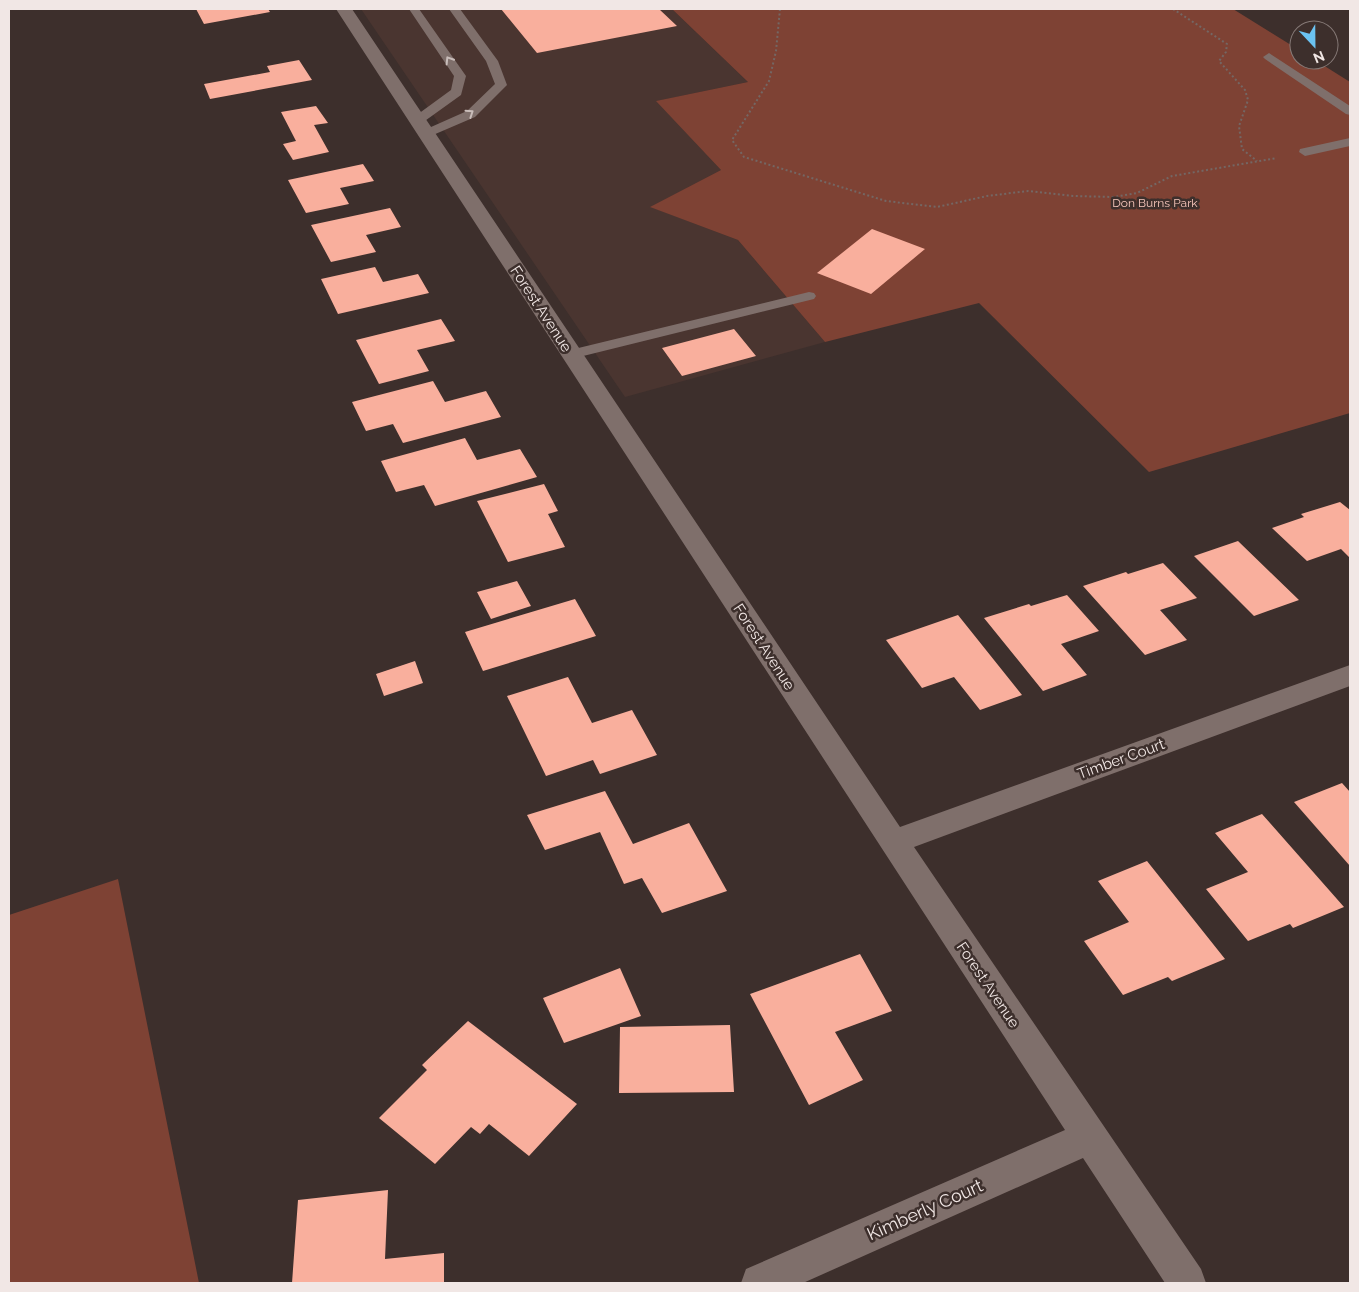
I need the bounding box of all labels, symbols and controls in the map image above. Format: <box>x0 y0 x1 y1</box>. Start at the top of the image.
north arrow <box>1289 20 1339 70</box>
text: N <box>1311 48 1327 66</box>
one-way arrow <box>446 57 456 66</box>
one-way arrow <box>465 109 474 119</box>
park label: Don Burns Park <box>1112 196 1198 210</box>
street label: Forest Avenue <box>506 262 576 356</box>
street label: Forest Avenue <box>729 600 799 694</box>
street label: Timber Court <box>1075 735 1167 783</box>
street label: Forest Avenue <box>953 939 1023 1031</box>
street label: Kimberly Court <box>864 1175 986 1244</box>

